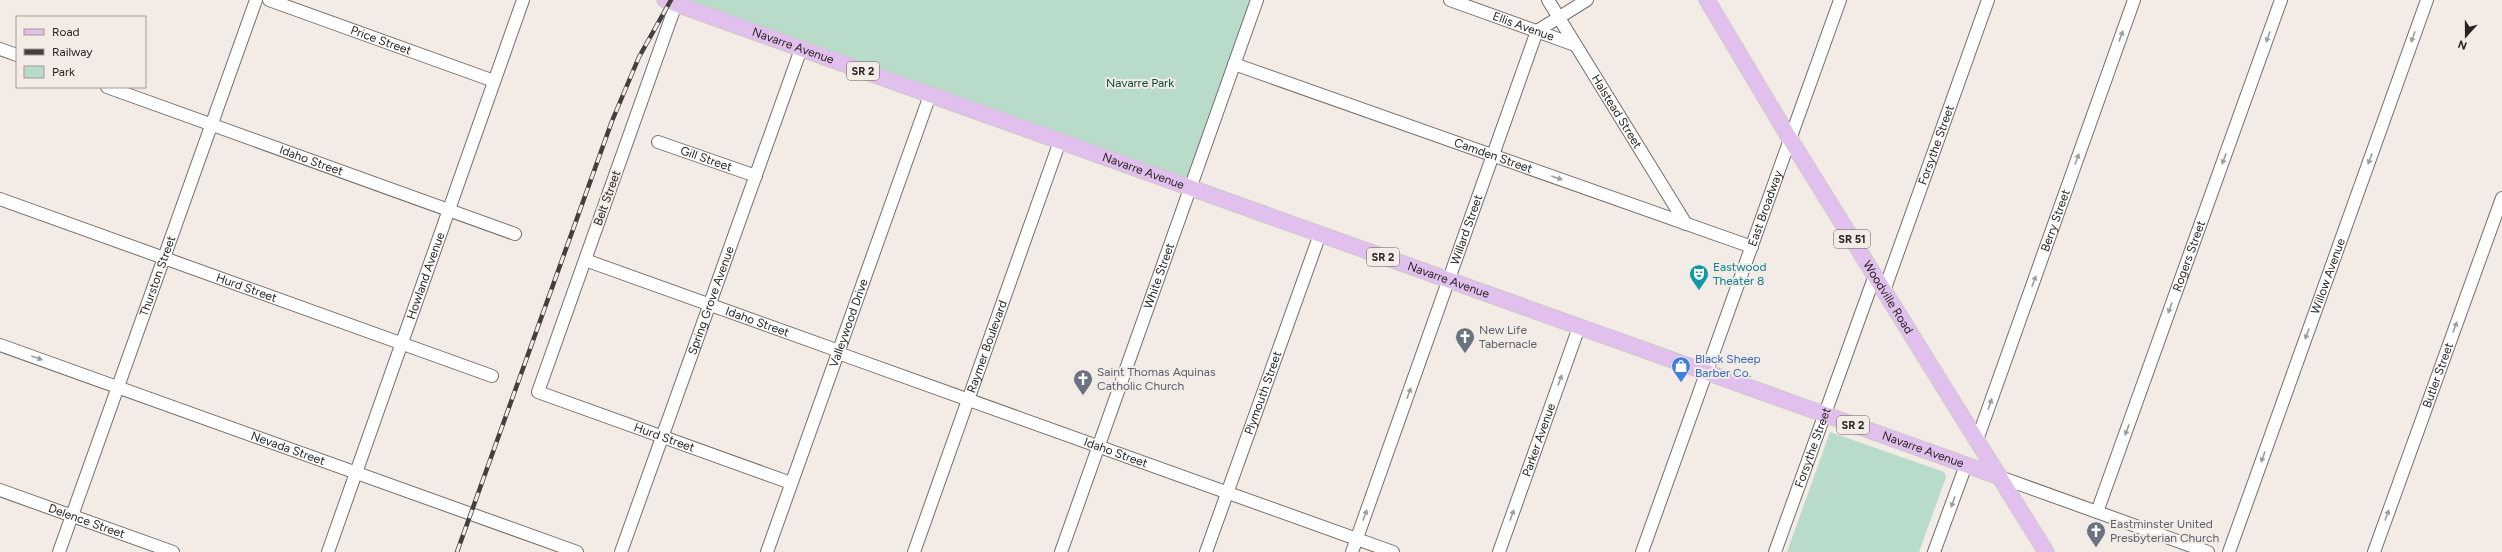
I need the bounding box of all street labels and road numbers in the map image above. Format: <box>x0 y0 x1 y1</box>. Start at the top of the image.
street label: Ellis Avenue <box>1491 9 1556 44</box>
street label: Price Street <box>349 23 414 58</box>
street label: Navarre Avenue <box>750 25 836 67</box>
road number: SR 2 <box>847 62 879 80</box>
street label: Halstead Street <box>1589 72 1645 151</box>
street label: Forsythe Street <box>1915 103 1957 187</box>
street label: Camden Street <box>1452 135 1535 176</box>
street label: Idaho Street <box>277 143 345 179</box>
street label: Gill Street <box>678 143 734 174</box>
street label: Navarre Avenue <box>1101 150 1187 192</box>
street label: Belt Street <box>591 168 624 227</box>
street label: East Broadway <box>1745 168 1785 248</box>
street label: Berry Street <box>2038 187 2073 253</box>
street label: Willard Street <box>1448 192 1485 267</box>
street label: Rogers Street <box>2170 218 2208 293</box>
street label: Howland Avenue <box>404 230 448 321</box>
road number: SR 51 <box>1834 230 1870 248</box>
street label: Thurston Street <box>137 233 178 318</box>
street label: Willow Avenue <box>2308 236 2348 316</box>
street label: White Street <box>1141 241 1177 311</box>
street label: Spring Grove Avenue <box>685 244 737 357</box>
road number: SR 2 <box>1367 248 1399 266</box>
street label: Woodville Road <box>1860 258 1916 336</box>
street label: Navarre Avenue <box>1406 259 1492 301</box>
street label: Hurd Street <box>214 270 279 305</box>
street label: Valleywood Drive <box>826 277 871 369</box>
street label: Raymer Boulevard <box>964 298 1010 395</box>
street label: Idaho Street <box>724 304 791 340</box>
street label: Butler Street <box>2420 340 2456 410</box>
street label: Plymouth Street <box>1242 349 1285 437</box>
street label: Parker Avenue <box>1519 401 1558 478</box>
street label: Forsythe Street <box>1792 405 1834 489</box>
road number: SR 2 <box>1837 416 1869 434</box>
street label: Hurd Street <box>632 420 697 455</box>
street label: Navarre Avenue <box>1880 428 1966 471</box>
street label: Nevada Street <box>249 429 327 468</box>
street label: Idaho Street <box>1082 435 1150 471</box>
street label: Delence Street <box>46 501 127 541</box>

